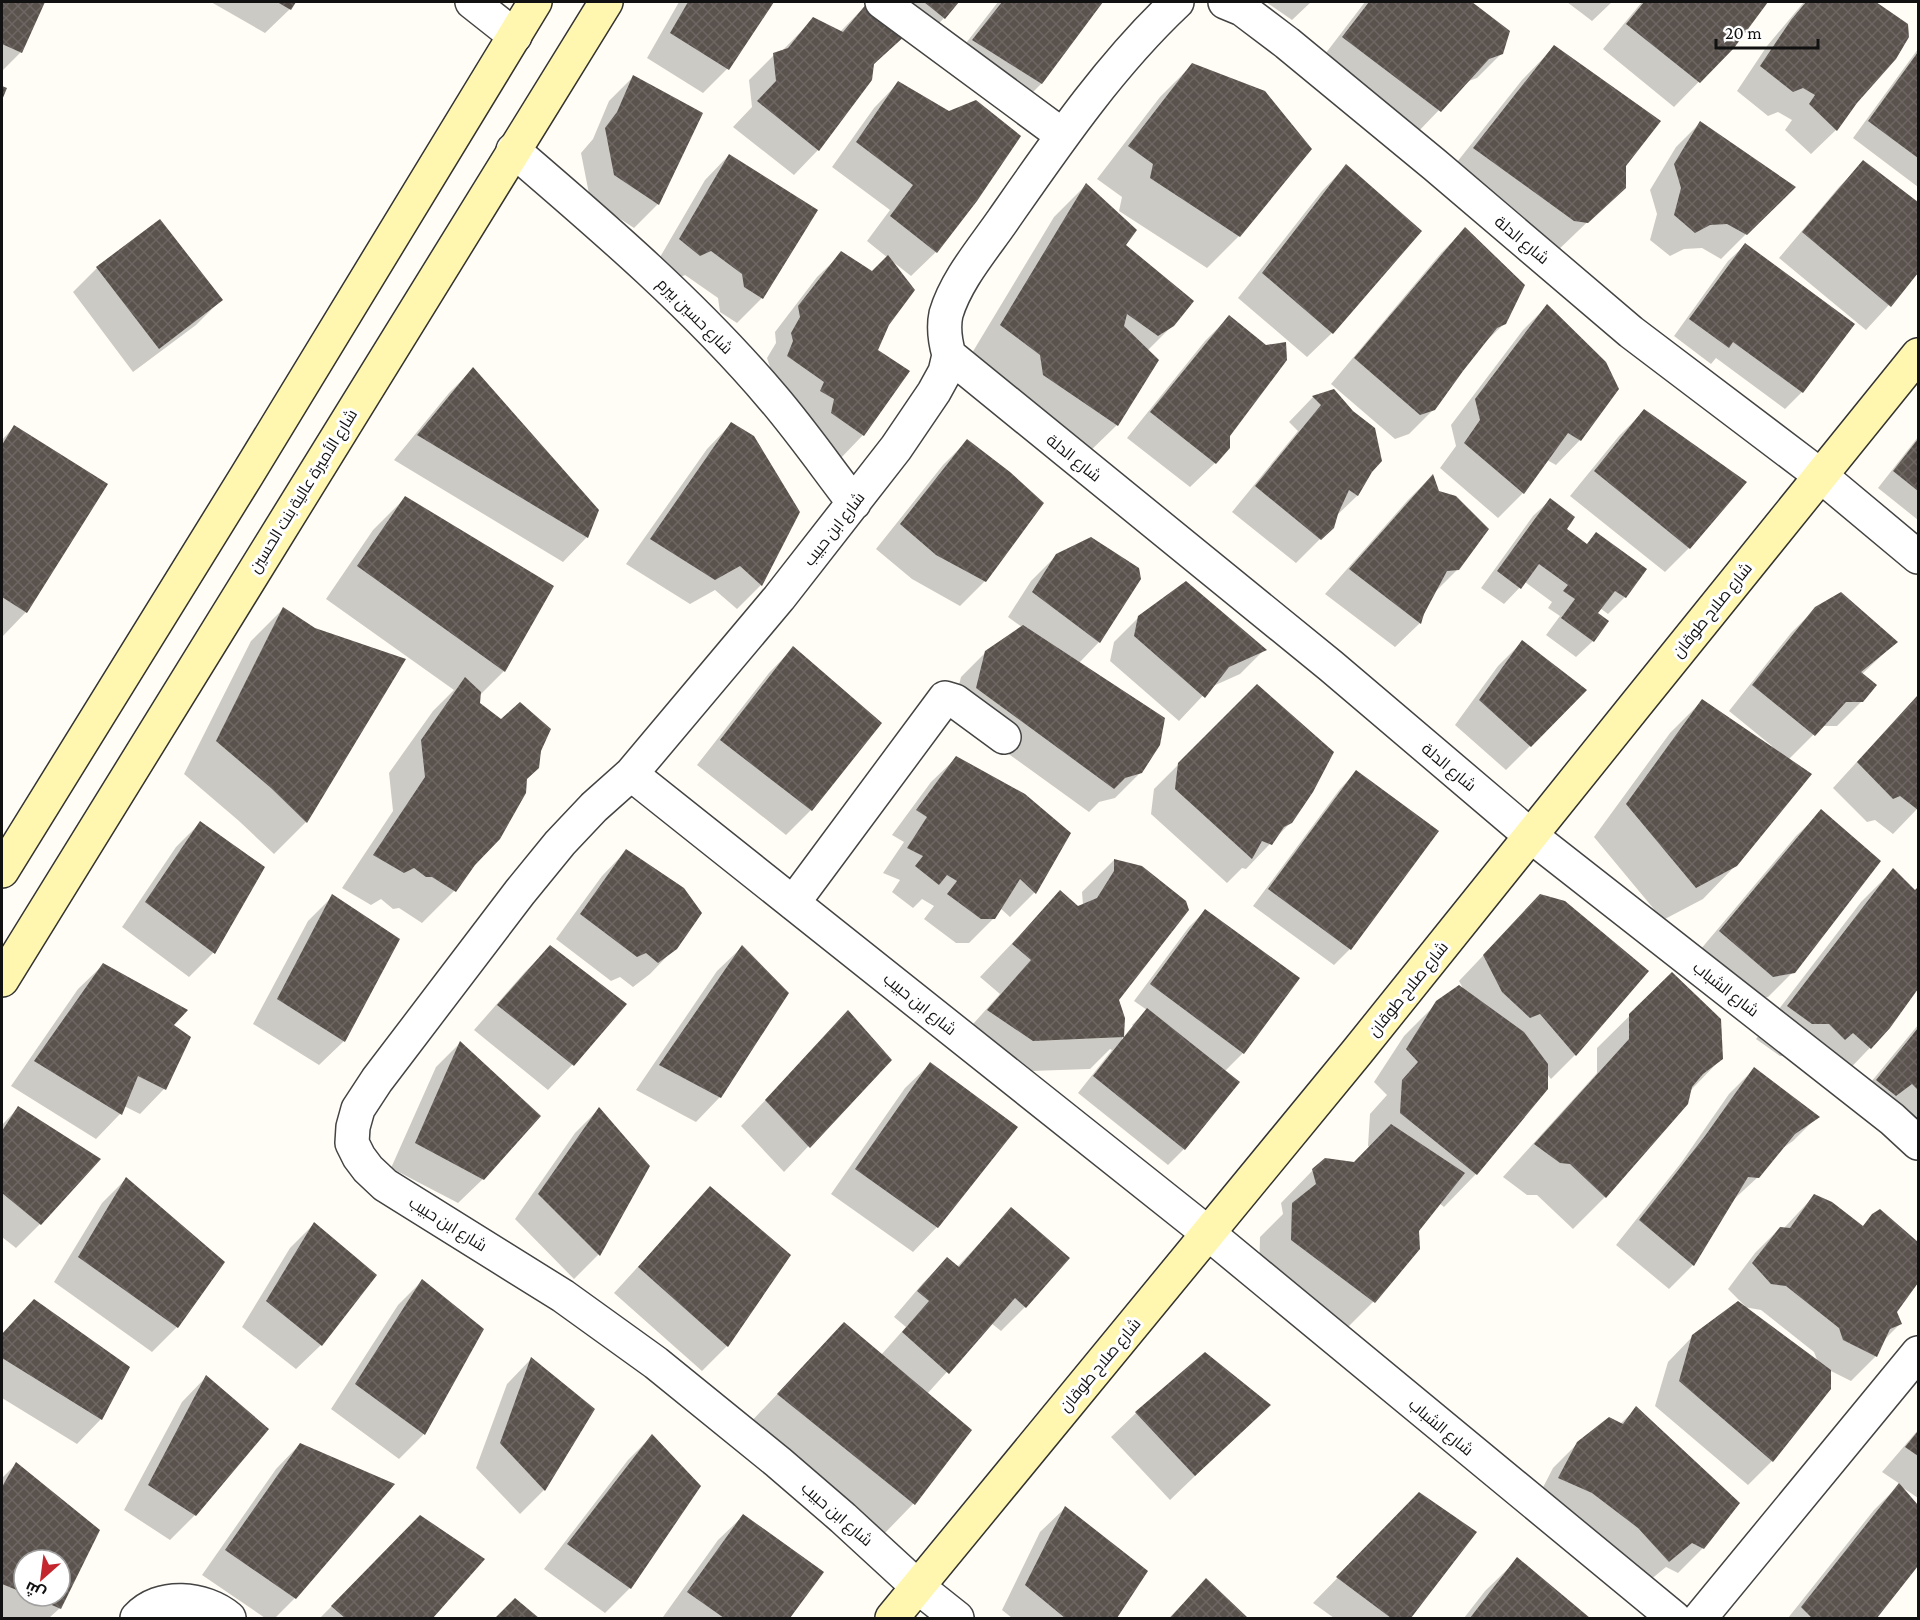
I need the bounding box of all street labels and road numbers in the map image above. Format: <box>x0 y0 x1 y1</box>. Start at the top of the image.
street label: شارع الدلة <box>1490 213 1552 270</box>
street label: شارع حسين بيرم <box>652 275 736 359</box>
street label: شارع الأميرة عالية بنت الحسين <box>246 406 363 577</box>
street label: شارع الدلة <box>1042 431 1105 487</box>
street label: شارع ابن حبيب <box>800 489 870 571</box>
street label: شارع صلاح طوقان <box>1669 559 1758 662</box>
street label: شارع الدلة <box>1417 740 1479 797</box>
street label: شارع صلاح طوقان <box>1365 938 1454 1041</box>
street label: شارع الشباب <box>1688 958 1762 1022</box>
street label: شارع ابن حبيب <box>879 970 960 1041</box>
street label: شارع ابن حبيب <box>405 1193 490 1257</box>
street label: شارع صلاح طوقان <box>1056 1315 1146 1417</box>
street label: شارع الشباب <box>1404 1395 1477 1461</box>
street label: شارع ابن حبيب <box>796 1479 876 1552</box>

